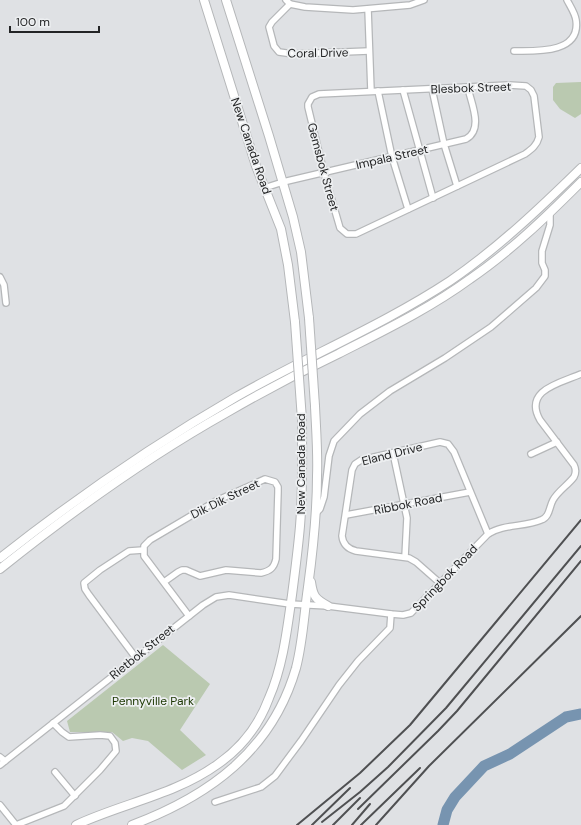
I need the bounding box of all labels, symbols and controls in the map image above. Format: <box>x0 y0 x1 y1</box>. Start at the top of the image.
scale bar <box>10 8 99 34</box>
text: 100 m <box>16 14 50 30</box>
street label: Coral Drive <box>287 44 349 62</box>
street label: Blesbok Street <box>430 79 512 97</box>
street label: New Canada Road <box>227 96 275 196</box>
street label: Gemsbok Street <box>304 121 343 213</box>
street label: Impala Street <box>354 141 430 173</box>
street label: New Canada Road <box>293 414 309 514</box>
street label: Eland Drive <box>360 439 424 469</box>
street label: Dik Dik Street <box>188 475 262 523</box>
street label: Ribbok Road <box>372 490 444 518</box>
street label: Springbok Road <box>409 541 481 615</box>
street label: Rietbok Street <box>106 621 178 683</box>
park label: Pennyville Park <box>112 693 194 709</box>

